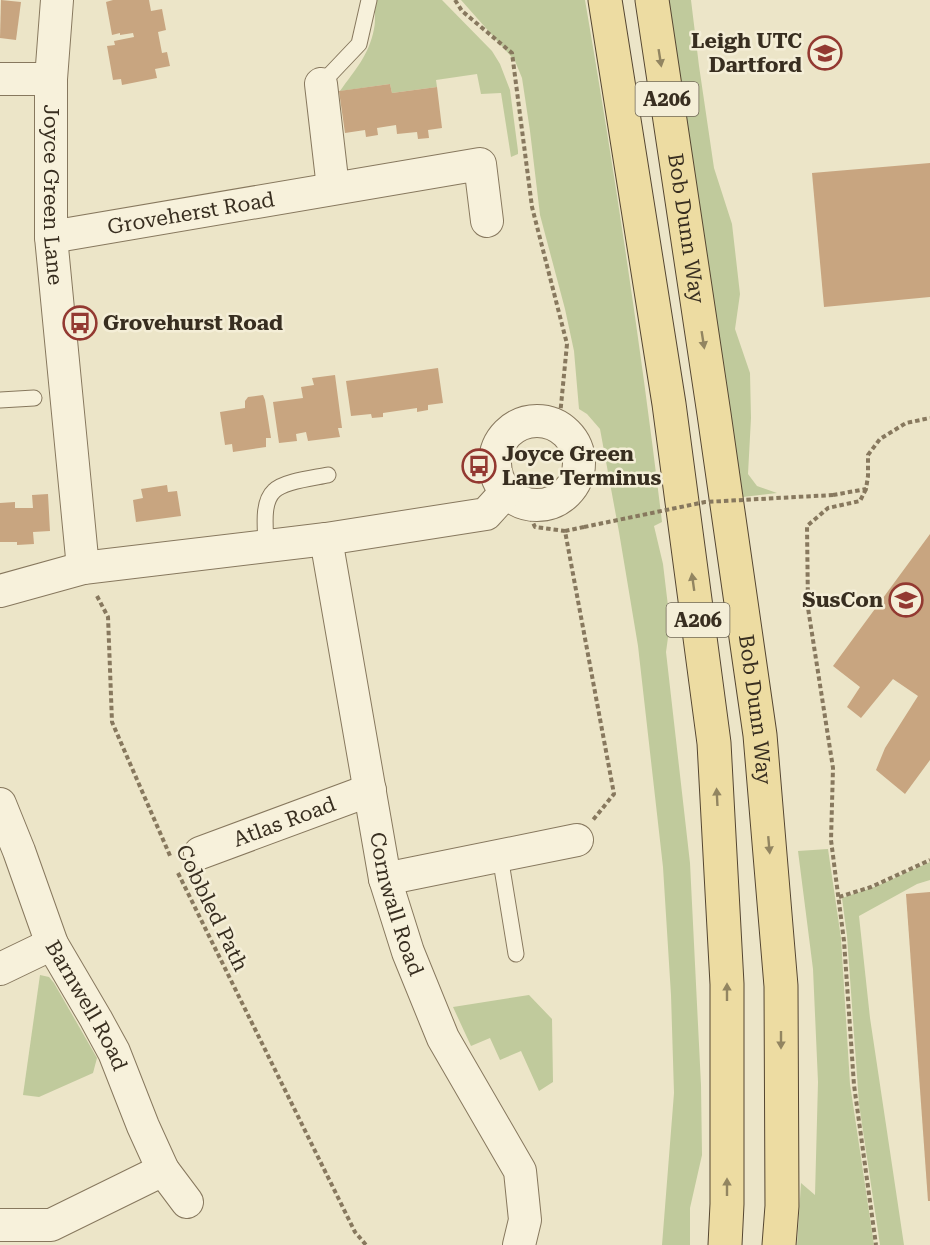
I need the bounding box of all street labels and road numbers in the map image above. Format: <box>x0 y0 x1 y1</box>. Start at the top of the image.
road number: A206 <box>636 82 698 116</box>
street label: Joyce Green Lane <box>39 104 68 286</box>
street label: Bob Dunn Way <box>663 152 709 306</box>
street label: Groveherst Road <box>106 187 277 239</box>
road number: A206 <box>666 603 730 637</box>
street label: Bob Dunn Way <box>734 633 776 786</box>
street label: Atlas Road <box>230 792 339 852</box>
street label: Cornwall Road <box>365 830 429 980</box>
street label: Cobbled Path <box>171 841 253 975</box>
street label: Barnwell Road <box>41 936 132 1074</box>

